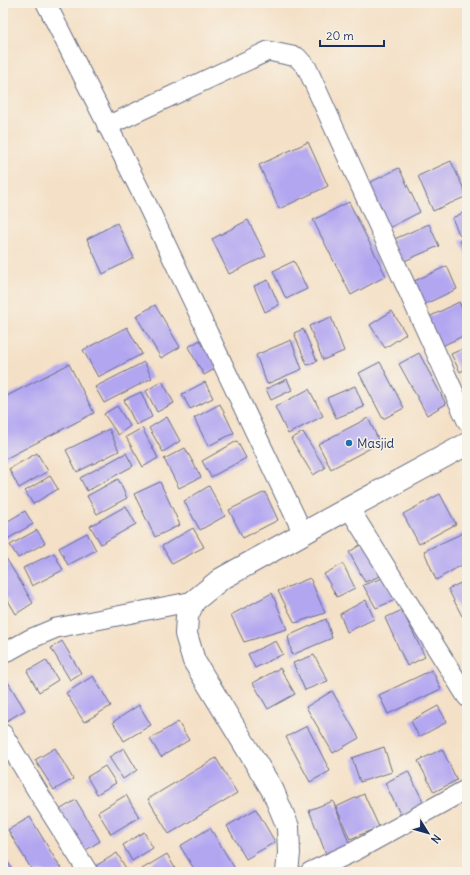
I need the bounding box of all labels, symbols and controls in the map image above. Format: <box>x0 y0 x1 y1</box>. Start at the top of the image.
scale bar <box>320 22 384 48</box>
text: 20 m <box>326 28 354 43</box>
place label: Masjid <box>357 435 395 452</box>
marker: Masjid <box>344 438 354 448</box>
north arrow <box>408 813 448 853</box>
text: N <box>428 832 444 846</box>

